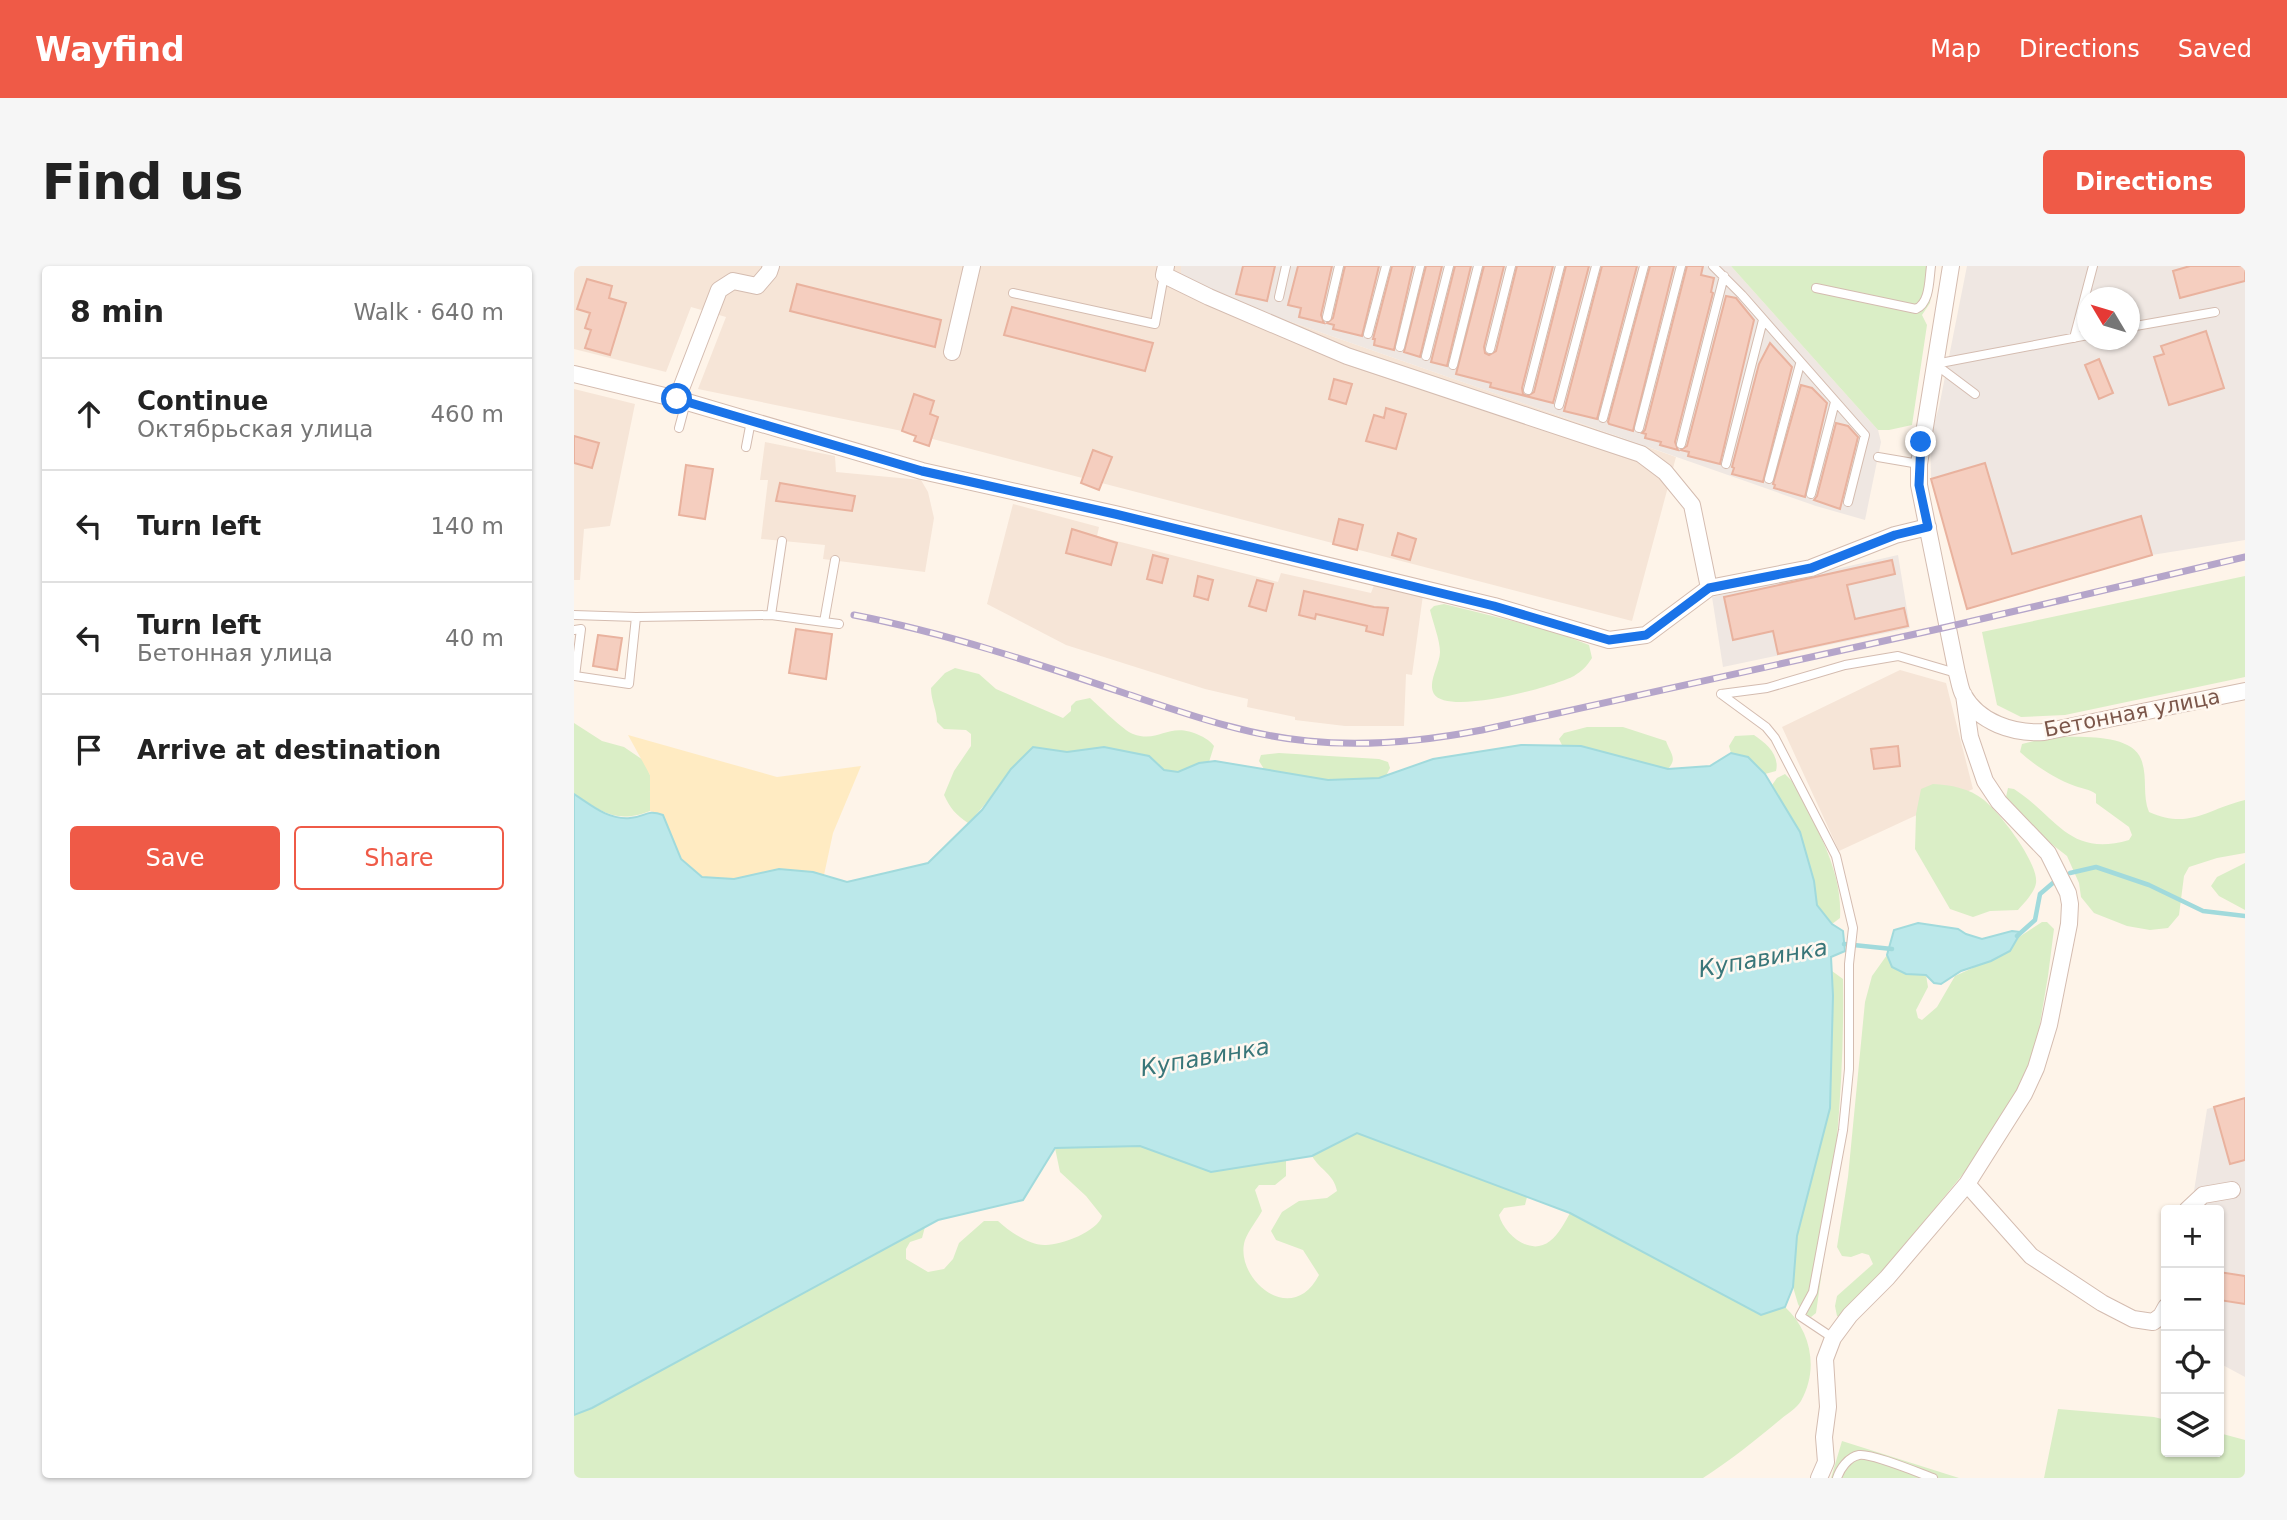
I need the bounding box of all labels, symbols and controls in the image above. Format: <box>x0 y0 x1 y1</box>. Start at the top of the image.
text: Wayfind <box>35 30 185 69</box>
text: Map <box>1930 35 1981 63</box>
text: Directions <box>2019 35 2140 63</box>
text: Saved <box>2178 35 2252 63</box>
button: Directions <box>2043 150 2245 214</box>
text: Find us <box>42 154 243 211</box>
north arrow <box>2077 287 2140 350</box>
text: 8 min <box>70 294 164 329</box>
text: Walk · 640 m <box>353 299 504 325</box>
route start <box>661 383 692 414</box>
text: Continue <box>137 386 268 416</box>
icon: ahead <box>70 395 108 433</box>
text: 460 m <box>430 401 504 427</box>
text: Октябрьская улица <box>137 416 373 442</box>
route end <box>1905 426 1936 457</box>
icon: left <box>70 507 108 545</box>
text: Turn left <box>137 511 261 541</box>
text: 140 m <box>430 513 504 539</box>
text: Turn left <box>137 610 261 640</box>
icon: left <box>70 619 108 657</box>
text: 40 m <box>445 625 504 651</box>
text: Бетонная улица <box>137 640 333 666</box>
street label: Бетонная улица <box>2042 684 2222 742</box>
icon: arrive <box>70 731 108 769</box>
text: Arrive at destination <box>137 735 441 765</box>
button: Save <box>70 826 280 890</box>
button: Share <box>294 826 504 890</box>
water label: Купавинка <box>1696 934 1830 982</box>
water label: Купавинка <box>1138 1033 1272 1081</box>
map controls <box>2161 1205 2224 1457</box>
button: + <box>2161 1205 2224 1268</box>
button: − <box>2161 1268 2224 1331</box>
button: locate <box>2161 1331 2224 1394</box>
button: layers <box>2161 1394 2224 1457</box>

